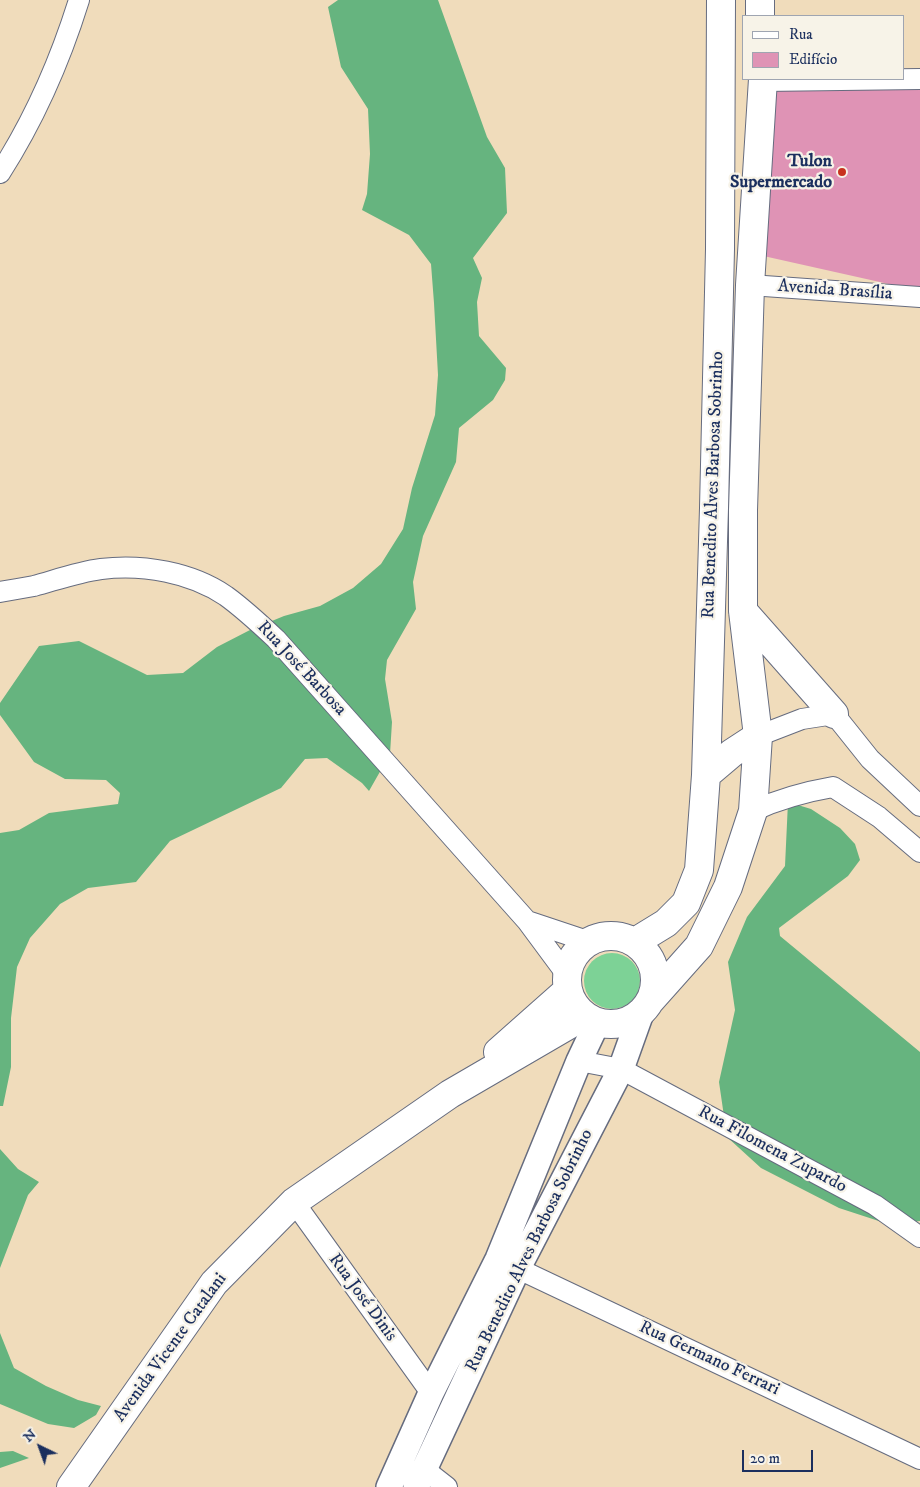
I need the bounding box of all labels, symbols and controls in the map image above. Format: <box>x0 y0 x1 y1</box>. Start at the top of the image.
legend <box>742 15 905 80</box>
text: Rua <box>789 25 813 44</box>
text: Edifício <box>789 50 837 69</box>
place label: Tulon Supermercado <box>730 151 832 193</box>
marker: Tulon Supermercado <box>836 166 848 178</box>
street label: Avenida Brasília <box>777 276 893 306</box>
street label: Rua Benedito Alves Barbosa Sobrinho <box>699 351 729 619</box>
street label: Rua José Barbosa <box>252 617 350 721</box>
street label: Rua Filomena Zupardo <box>694 1102 850 1198</box>
street label: Rua Benedito Alves Barbosa Sobrinho <box>462 1126 598 1376</box>
street label: Rua José Dinis <box>323 1250 401 1346</box>
street label: Avenida Vicente Catalani <box>110 1269 232 1427</box>
street label: Rua Germano Ferrari <box>635 1317 783 1401</box>
north arrow <box>15 1422 65 1472</box>
text: N <box>20 1425 40 1446</box>
scale bar <box>745 1440 816 1472</box>
text: 20 m <box>750 1449 780 1468</box>

